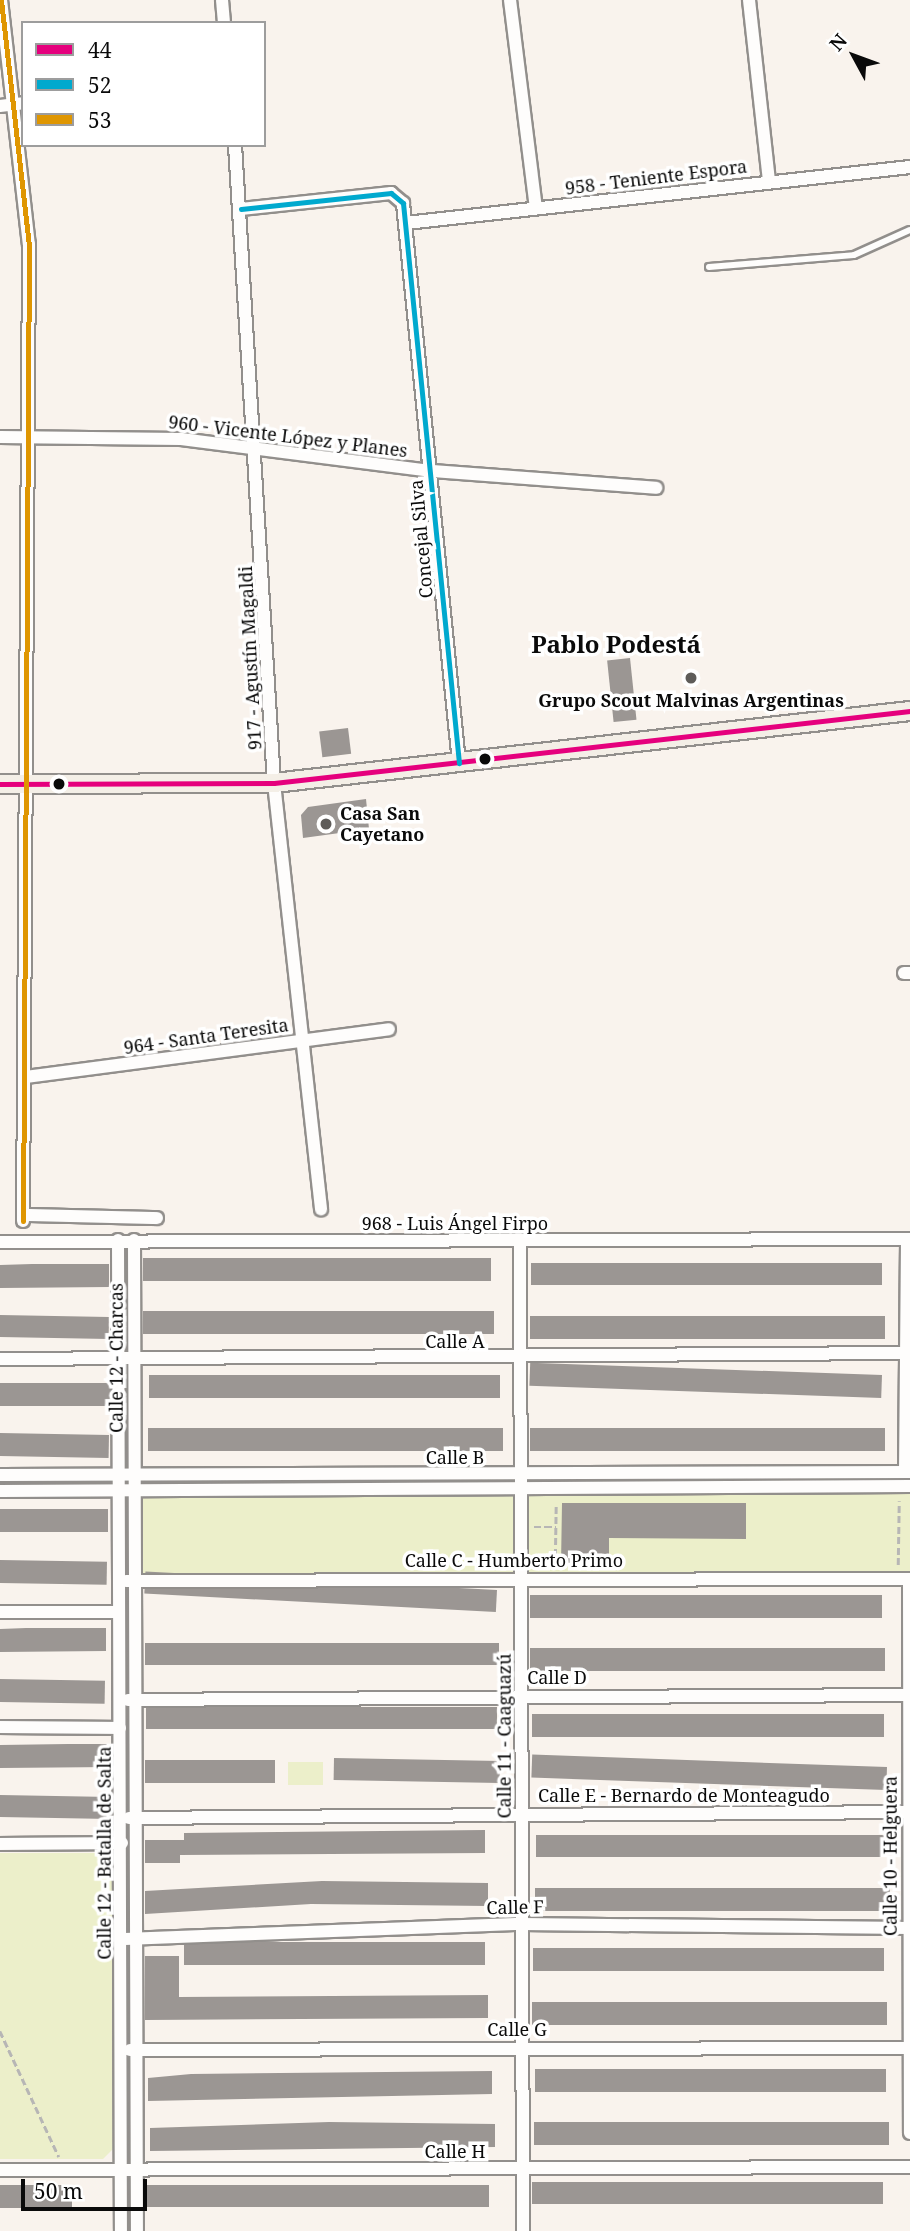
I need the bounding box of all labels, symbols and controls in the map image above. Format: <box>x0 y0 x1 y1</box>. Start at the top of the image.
legend <box>21 21 266 147</box>
north arrow <box>819 21 889 91</box>
text: N <box>823 28 853 56</box>
text: 44 <box>88 36 111 64</box>
text: 52 <box>88 71 111 99</box>
text: 53 <box>88 106 111 134</box>
street label: 958 - Teniente Espora <box>564 155 748 199</box>
street label: 960 - Vicente López y Planes <box>167 411 409 461</box>
street label: Concejal Silva <box>405 479 437 599</box>
street label: 917 - Agustín Magaldi <box>234 565 266 751</box>
district label: Pablo Podestá <box>531 630 701 658</box>
marker: Grupo Scout Malvinas Argentinas <box>683 670 699 686</box>
place label: Grupo Scout Malvinas Argentinas <box>538 689 844 711</box>
unlabelled marker <box>478 752 492 766</box>
unlabelled marker <box>52 777 66 791</box>
place label: Casa San Cayetano <box>340 803 424 846</box>
marker: Casa San Cayetano <box>318 816 334 832</box>
street label: 964 - Santa Teresita <box>122 1014 290 1058</box>
street label: 968 - Luis Ángel Firpo <box>362 1212 548 1234</box>
street label: Calle 12 - Charcas <box>105 1283 127 1433</box>
street label: Calle A <box>425 1330 485 1352</box>
street label: Calle B <box>426 1446 484 1468</box>
street label: Calle C - Humberto Primo <box>405 1549 623 1571</box>
street label: Calle 11 - Caaguazú <box>493 1654 515 1818</box>
street label: Calle D <box>527 1666 587 1688</box>
street label: Calle 12 - Batalla de Salta <box>93 1746 115 1960</box>
street label: Calle 10 - Helguera <box>879 1776 901 1936</box>
street label: Calle E - Bernardo de Monteagudo <box>538 1784 830 1806</box>
street label: Calle F <box>486 1896 544 1918</box>
street label: Calle G <box>487 2018 547 2040</box>
street label: Calle H <box>425 2140 485 2162</box>
scale bar <box>24 2164 150 2208</box>
text: 50 m <box>34 2177 83 2205</box>

